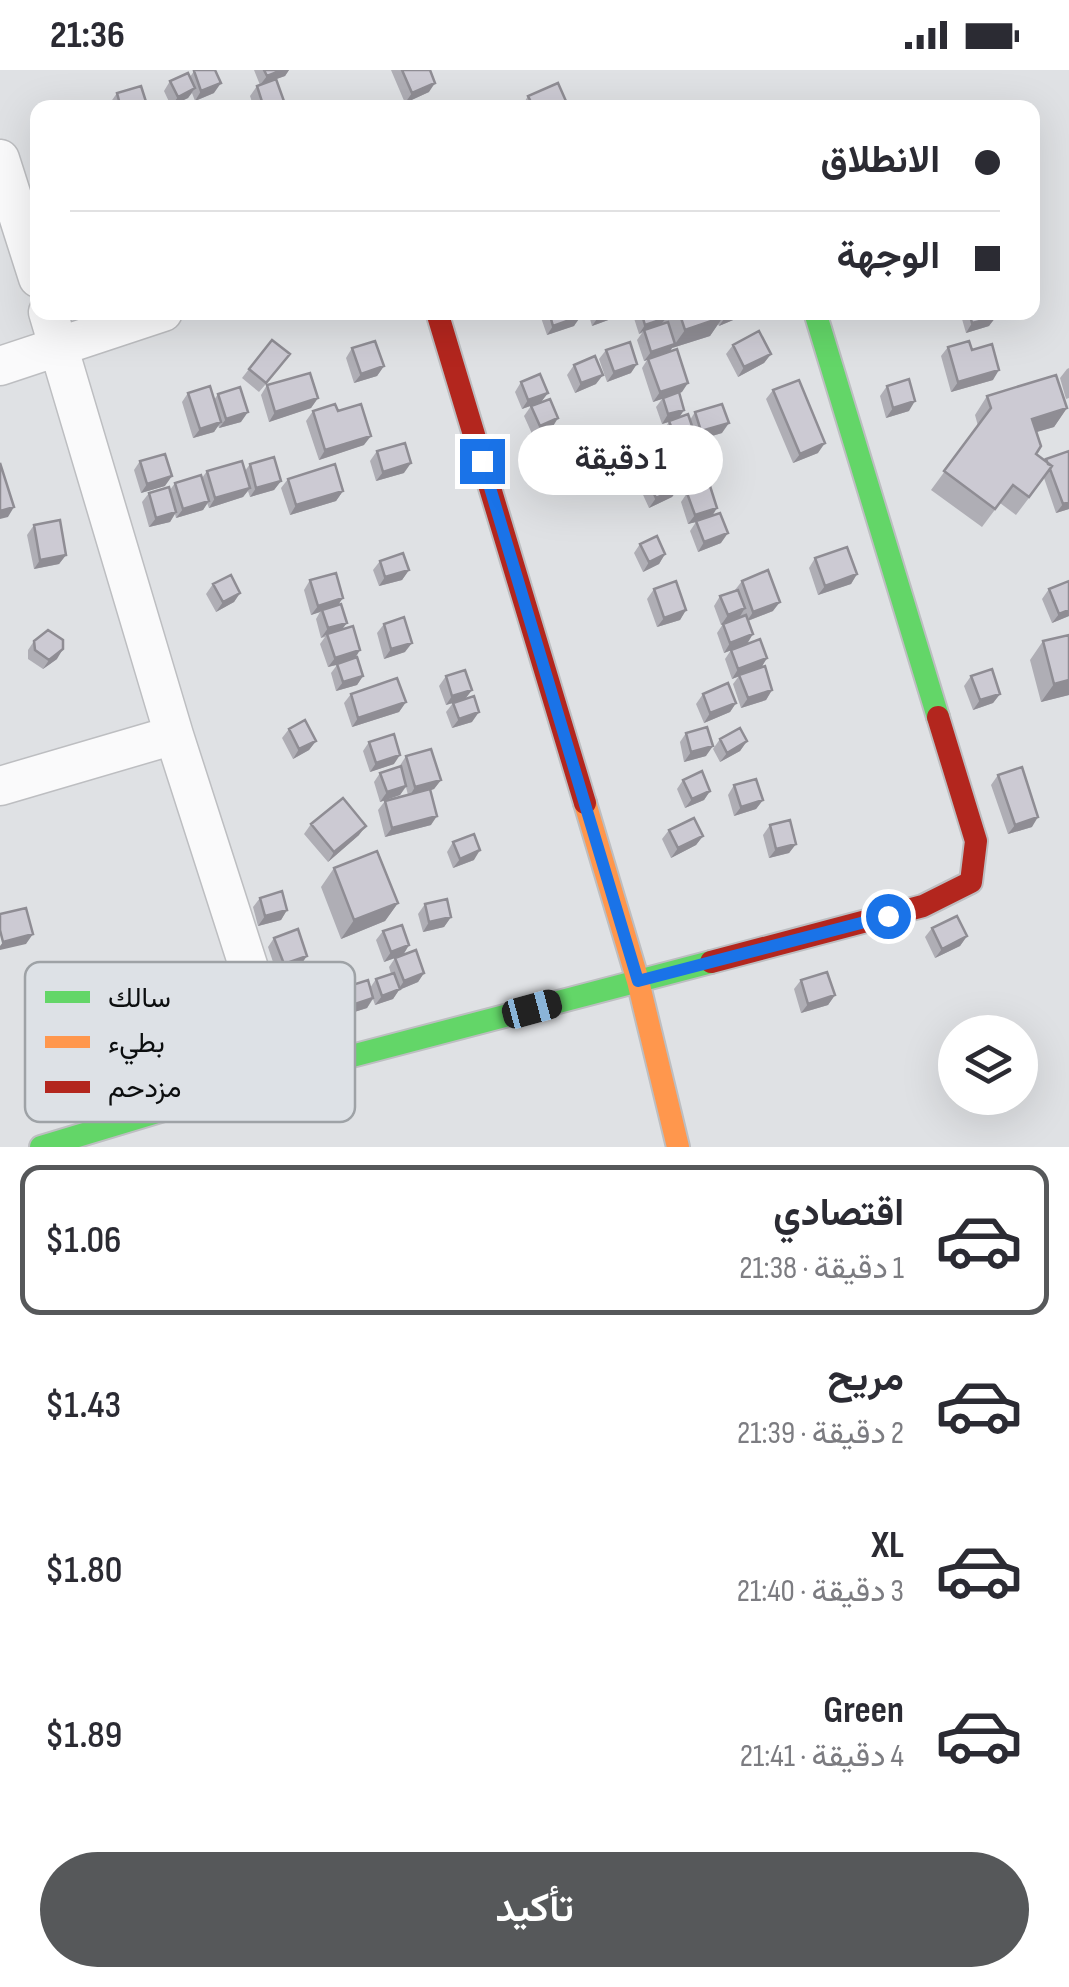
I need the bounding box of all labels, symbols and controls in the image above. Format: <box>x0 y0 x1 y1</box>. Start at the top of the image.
text: 21:36 <box>50 13 125 58</box>
text: الانطلاق <box>821 138 940 183</box>
text: الوجهة <box>837 234 940 279</box>
callout: 1 دقيقة <box>517 426 722 496</box>
route end <box>460 439 505 484</box>
text: 1 دقيقة <box>574 440 667 479</box>
route start <box>866 894 911 939</box>
legend <box>25 962 355 1122</box>
text: سالك <box>108 982 171 1015</box>
car <box>499 987 565 1031</box>
map controls <box>938 1015 1038 1115</box>
button: layers <box>938 1015 1038 1115</box>
text: بطيء <box>108 1027 165 1065</box>
text: مزدحم <box>108 1072 181 1106</box>
text: اقتصادي <box>773 1191 904 1236</box>
icon: car <box>934 1195 1024 1285</box>
text: $1.06 <box>45 1218 121 1263</box>
text: 1 دقيقة · 21:38 <box>739 1249 904 1288</box>
text: مريح <box>828 1356 904 1401</box>
icon: car <box>934 1360 1024 1450</box>
text: $1.43 <box>45 1383 121 1428</box>
text: 2 دقيقة · 21:39 <box>737 1414 904 1453</box>
text: XL <box>871 1523 904 1568</box>
icon: car <box>934 1525 1024 1615</box>
text: $1.80 <box>45 1548 122 1593</box>
text: 3 دقيقة · 21:40 <box>737 1572 904 1611</box>
text: Green <box>823 1688 904 1733</box>
icon: car <box>934 1690 1024 1780</box>
text: $1.89 <box>45 1713 122 1758</box>
text: 4 دقيقة · 21:41 <box>740 1737 904 1776</box>
button: تأكيد <box>40 1852 1029 1967</box>

